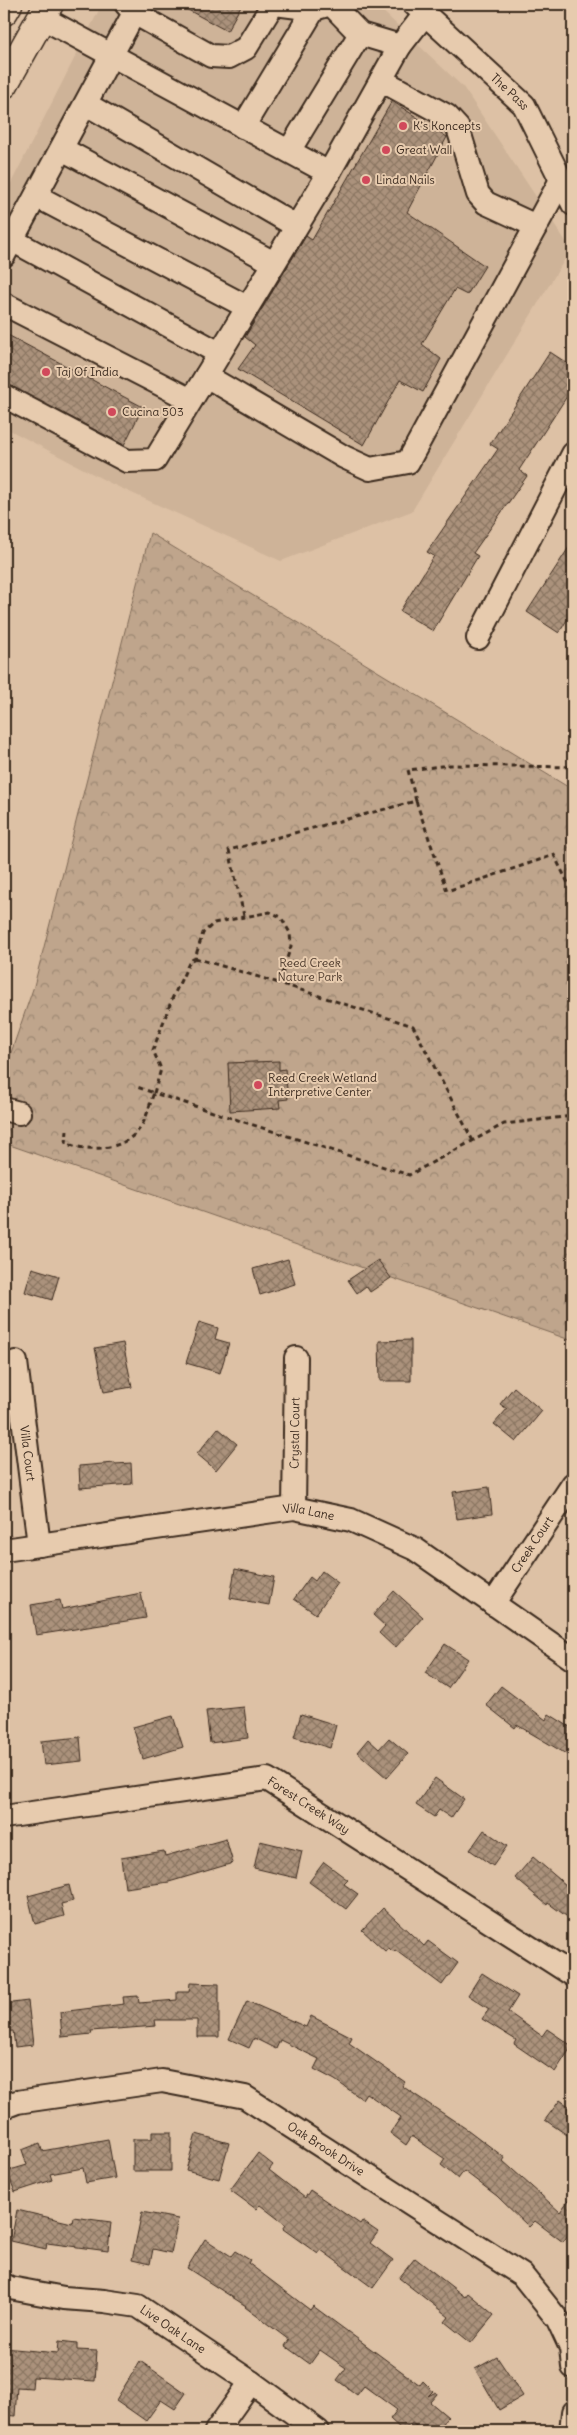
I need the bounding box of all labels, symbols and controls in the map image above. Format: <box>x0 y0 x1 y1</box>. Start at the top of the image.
street label: The Pass <box>488 70 533 112</box>
place label: K's Koncepts <box>413 118 481 133</box>
marker: K's Koncepts <box>397 120 409 132</box>
place label: Great Wall <box>396 142 452 157</box>
marker: Great Wall <box>380 144 392 156</box>
place label: Linda Nails <box>376 172 435 187</box>
marker: Linda Nails <box>360 174 372 186</box>
place label: Taj Of India <box>56 364 119 379</box>
marker: Taj Of India <box>40 366 52 378</box>
place label: Cucina 503 <box>122 404 184 419</box>
marker: Cucina 503 <box>106 406 118 418</box>
park label: Reed Creek Nature Park <box>278 955 342 984</box>
place label: Reed Creek Wetland Interpretive Center <box>268 1070 377 1099</box>
marker: Reed Creek Wetland Interpretive Center <box>252 1079 264 1091</box>
street label: Crystal Court <box>287 1397 302 1469</box>
street label: Villa Court <box>17 1425 39 1482</box>
street label: Villa Lane <box>282 1500 336 1523</box>
street label: Creek Court <box>508 1514 556 1576</box>
street label: Forest Creek Way <box>265 1773 353 1837</box>
street label: Oak Brook Drive <box>285 2118 367 2179</box>
street label: Live Oak Lane <box>137 2301 209 2356</box>

